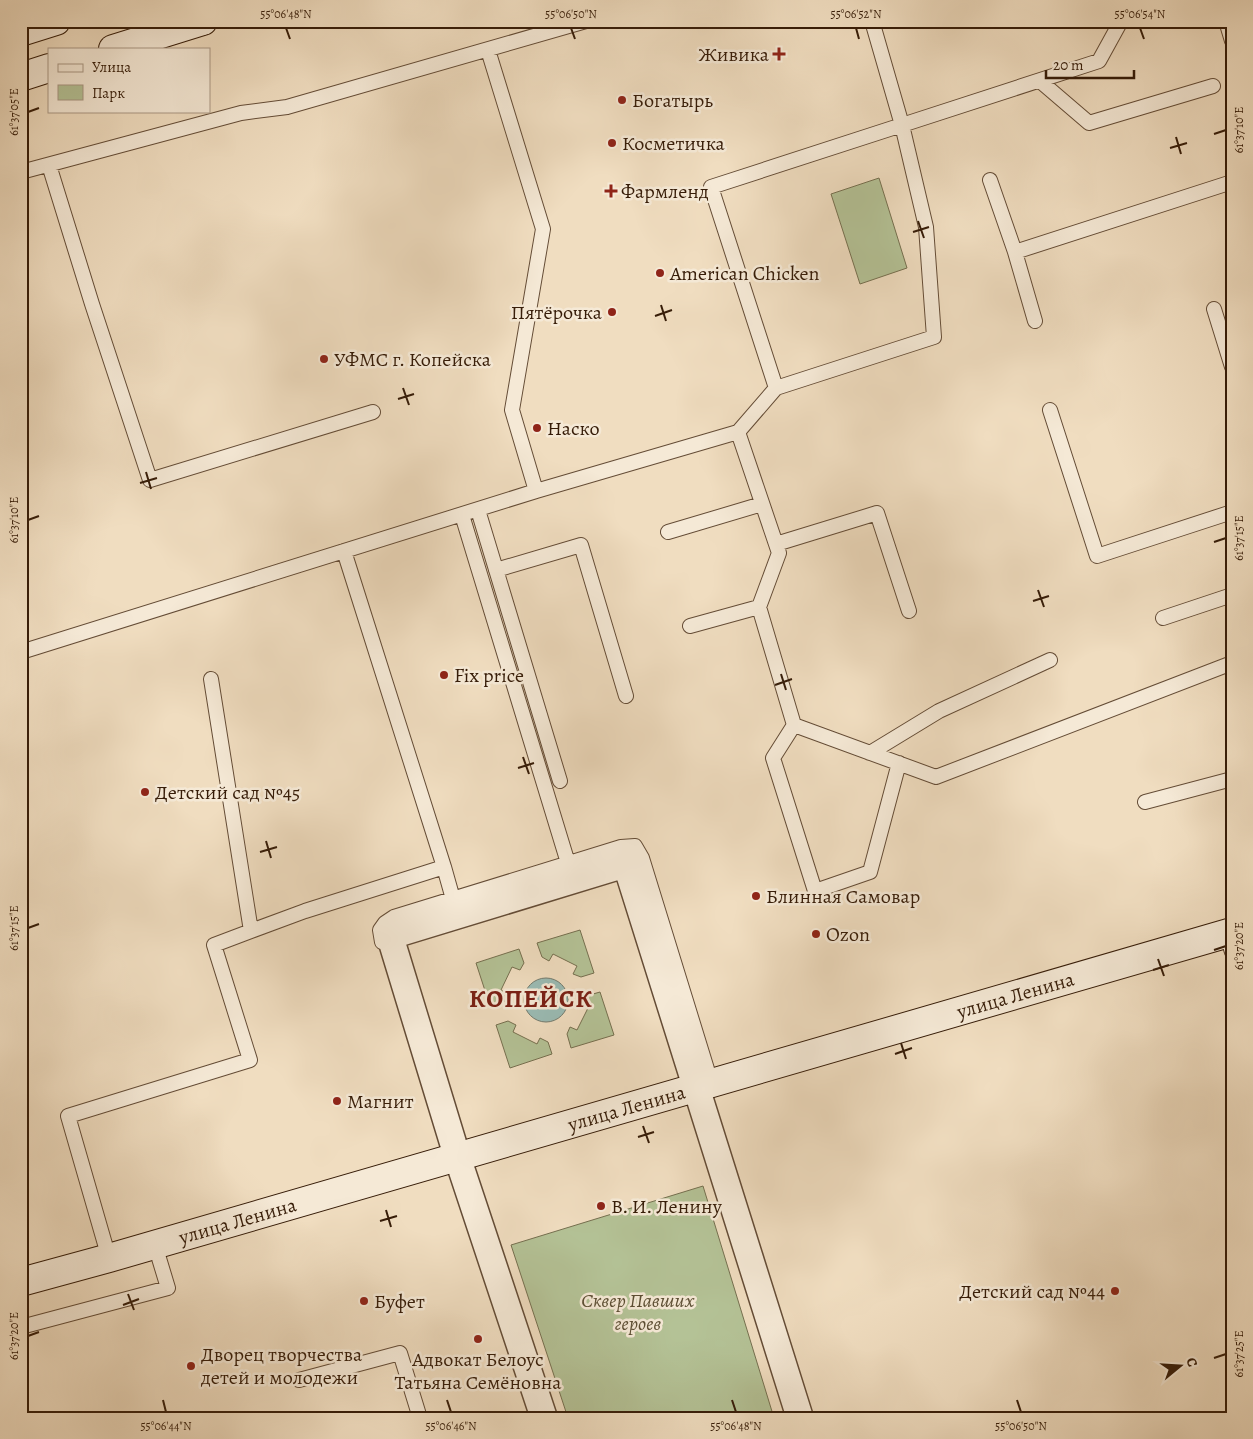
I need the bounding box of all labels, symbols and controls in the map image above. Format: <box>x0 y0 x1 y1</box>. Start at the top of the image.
text: 55°06'48"N <box>260 6 312 22</box>
text: 55°06'50"N <box>545 6 597 22</box>
text: 55°06'52"N <box>830 6 882 22</box>
text: 55°06'54"N <box>1115 6 1166 22</box>
place label: Живика <box>699 41 770 68</box>
legend <box>48 48 210 112</box>
marker: Живика <box>773 48 785 60</box>
scale bar <box>1046 48 1133 80</box>
text: 20 m <box>1053 55 1084 75</box>
text: Улица <box>92 57 131 77</box>
text: Парк <box>92 83 125 103</box>
place label: Богатырь <box>632 87 713 114</box>
text: 61°37'05"E <box>6 88 22 136</box>
marker: Богатырь <box>616 94 628 106</box>
text: 61°37'10"E <box>1231 107 1247 153</box>
place label: Косметичка <box>622 130 726 157</box>
marker: Косметичка <box>606 137 618 149</box>
place label: Фармленд <box>621 178 709 205</box>
marker: Фармленд <box>605 185 617 197</box>
place label: American Chicken <box>669 260 820 287</box>
marker: American Chicken <box>654 267 666 279</box>
place label: Пятёрочка <box>511 299 603 326</box>
marker: Пятёрочка <box>606 306 618 318</box>
place label: УФМС г. Копейска <box>334 346 492 373</box>
marker: УФМС г. Копейска <box>318 353 330 365</box>
place label: Наско <box>547 415 600 442</box>
marker: Наско <box>531 422 543 434</box>
text: 61°37'10"E <box>6 497 22 543</box>
text: 61°37'15"E <box>1231 515 1247 561</box>
place label: Fix price <box>454 662 524 689</box>
marker: Fix price <box>438 669 450 681</box>
place label: Детский сад №45 <box>155 779 300 806</box>
marker: Детский сад №45 <box>139 786 151 798</box>
place label: Блинная Самовар <box>766 883 920 910</box>
marker: Блинная Самовар <box>750 890 762 902</box>
text: 61°37'15"E <box>6 905 22 951</box>
place label: Ozon <box>826 921 870 948</box>
text: 61°37'20"E <box>1231 922 1247 970</box>
marker: Ozon <box>810 928 822 940</box>
street label: улица Ленина <box>953 965 1078 1025</box>
district label: КОПЕЙСК <box>469 982 593 1016</box>
street label: улица Ленина <box>564 1078 689 1138</box>
place label: Магнит <box>347 1088 414 1115</box>
marker: Магнит <box>331 1095 343 1107</box>
street label: улица Ленина <box>175 1191 300 1251</box>
place label: В. И. Ленину <box>611 1193 723 1220</box>
marker: В. И. Ленину <box>595 1200 607 1212</box>
place label: Детский сад №44 <box>959 1278 1105 1305</box>
marker: Детский сад №44 <box>1109 1285 1121 1297</box>
park label: Сквер Павших героев <box>581 1287 696 1337</box>
place label: Буфет <box>374 1288 425 1315</box>
marker: Буфет <box>358 1295 370 1307</box>
text: 61°37'20"E <box>6 1312 22 1360</box>
text: 61°37'25"E <box>1231 1331 1247 1377</box>
marker: Адвокат Белоус Татьяна Семёновна <box>472 1333 484 1345</box>
place label: Дворец творчества детей и молодежи <box>200 1341 363 1391</box>
north arrow <box>1156 1342 1206 1392</box>
place label: Адвокат Белоус Татьяна Семёновна <box>394 1346 562 1396</box>
text: С <box>1182 1355 1202 1370</box>
marker: Дворец творчества детей и молодежи <box>185 1360 197 1372</box>
text: 55°06'44"N <box>140 1418 192 1434</box>
text: 55°06'46"N <box>425 1418 477 1434</box>
text: 55°06'48"N <box>710 1418 762 1434</box>
text: 55°06'50"N <box>995 1418 1047 1434</box>

